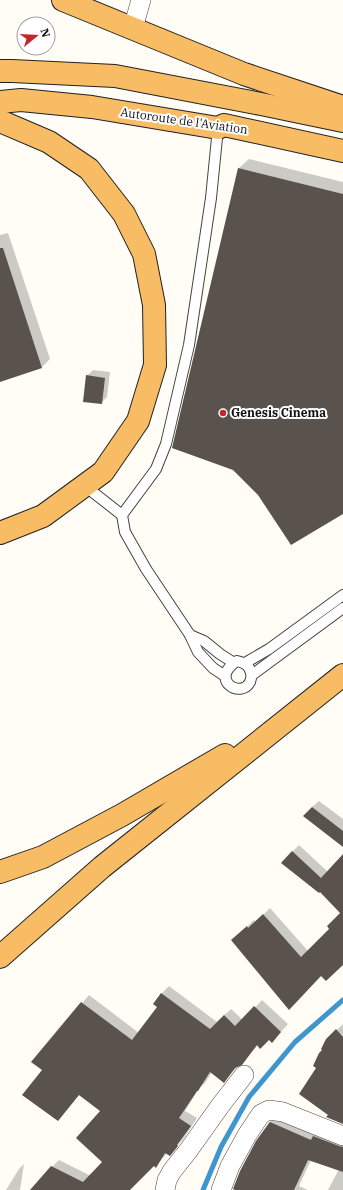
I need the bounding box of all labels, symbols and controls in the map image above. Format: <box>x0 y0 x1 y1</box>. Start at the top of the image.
north arrow <box>16 16 56 56</box>
text: N <box>38 27 54 39</box>
street label: Autoroute de l'Aviation <box>119 104 249 137</box>
place label: Genesis Cinema <box>231 405 326 420</box>
marker: Genesis Cinema <box>218 408 228 418</box>

